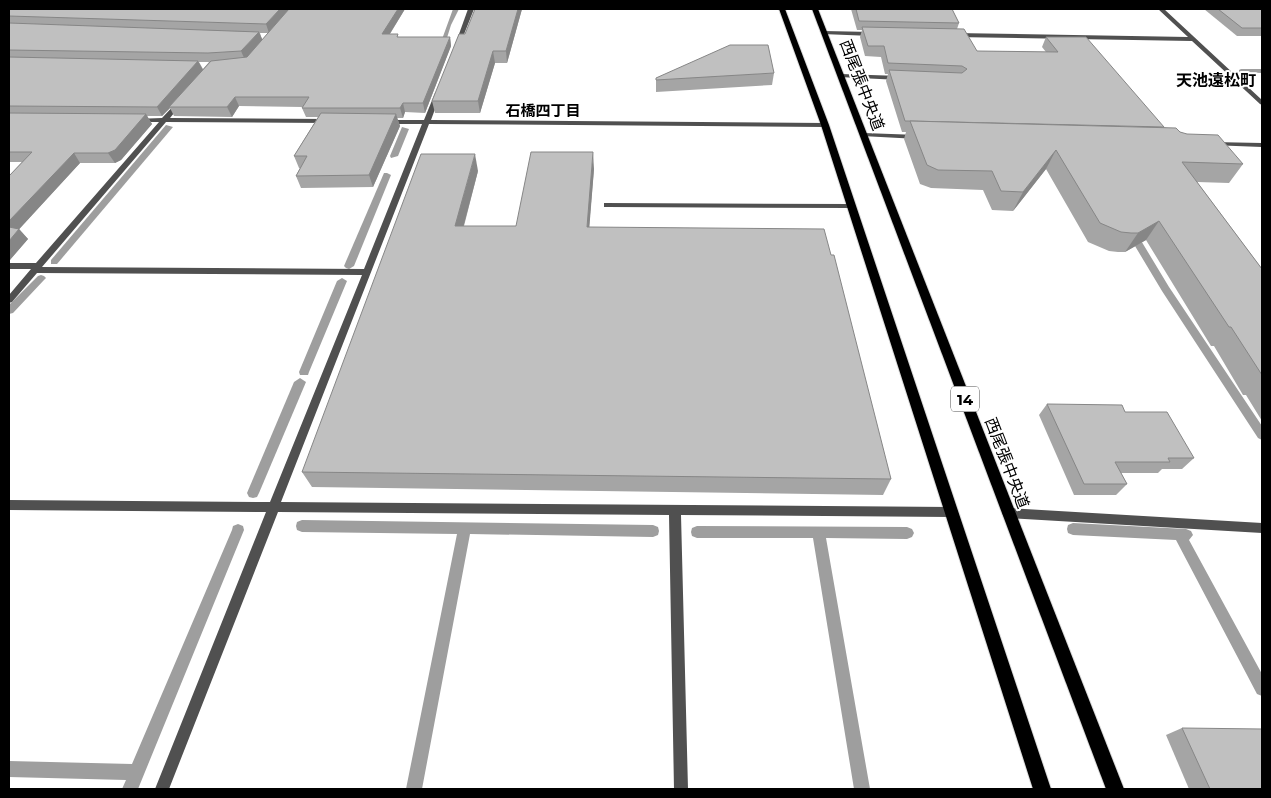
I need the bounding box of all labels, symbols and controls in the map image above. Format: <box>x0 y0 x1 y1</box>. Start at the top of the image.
street label: 西尾張中央道 <box>836 37 888 133</box>
district label: 天池遠松町 <box>1176 71 1256 90</box>
district label: 石橋四丁目 <box>505 101 581 120</box>
road number: 14 <box>951 386 979 412</box>
street label: 西尾張中央道 <box>981 415 1033 511</box>

